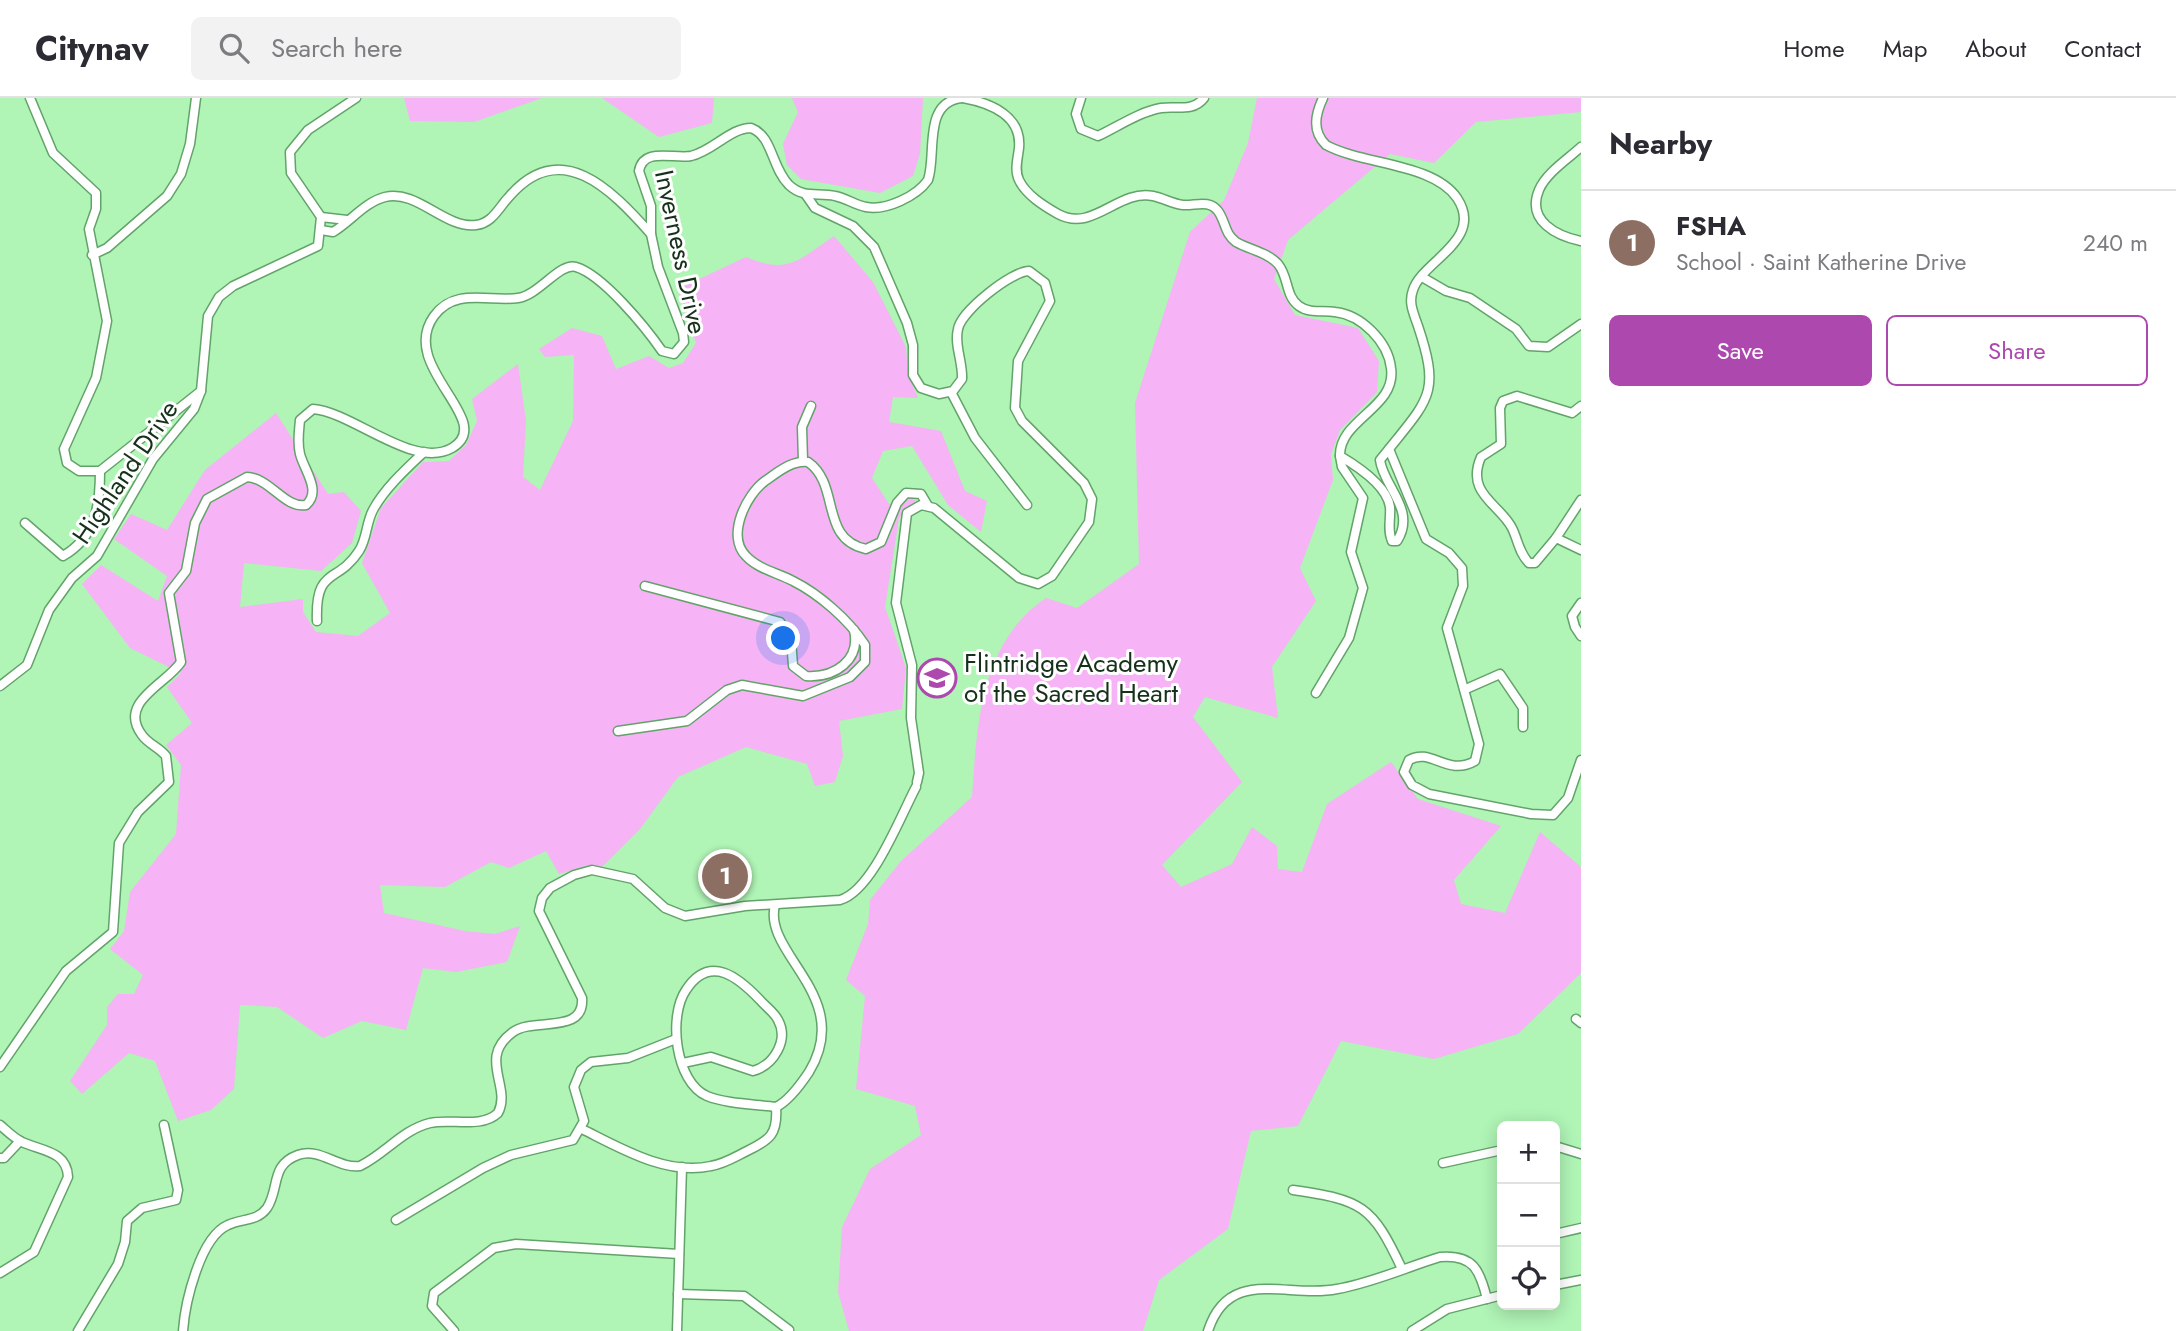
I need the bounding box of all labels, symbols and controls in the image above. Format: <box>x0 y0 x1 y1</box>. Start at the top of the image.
search box <box>191 17 681 80</box>
text: Citynav <box>35 25 149 72</box>
icon: search <box>215 29 253 67</box>
text: Search here <box>271 29 402 67</box>
text: Home <box>1783 31 1845 66</box>
text: Map <box>1883 31 1927 66</box>
text: About <box>1965 31 2026 66</box>
text: Contact <box>2064 31 2141 66</box>
text: Nearby <box>1609 122 1712 165</box>
street label: Inverness Drive <box>645 166 717 338</box>
text: FSHA <box>1676 207 1746 245</box>
text: 1 <box>1626 226 1638 260</box>
text: 240 m <box>2083 226 2148 260</box>
text: School · Saint Katherine Drive <box>1676 245 1966 279</box>
button: Save <box>1609 315 1872 386</box>
button: Share <box>1886 315 2148 386</box>
street label: Highland Drive <box>63 392 187 552</box>
your location <box>766 621 800 655</box>
place label: Flintridge Academy of the Sacred Heart <box>964 644 1179 712</box>
school or university icon: Flintridge Academy of the Sacred Heart <box>916 657 958 699</box>
pin: 1 <box>702 850 748 902</box>
map controls <box>1497 1121 1560 1310</box>
button: + <box>1497 1121 1560 1184</box>
button: − <box>1497 1184 1560 1247</box>
button: locate <box>1497 1247 1560 1310</box>

